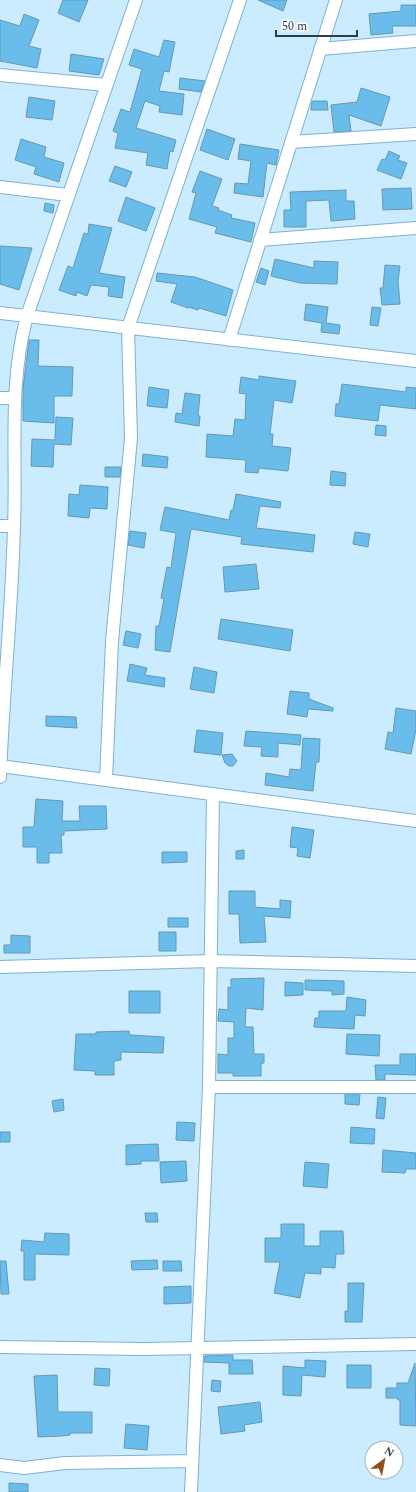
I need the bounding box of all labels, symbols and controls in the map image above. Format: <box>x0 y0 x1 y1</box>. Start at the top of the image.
scale bar <box>276 12 357 38</box>
text: 50 m <box>282 17 307 36</box>
north arrow <box>364 1440 404 1480</box>
text: N <box>381 1442 397 1462</box>

